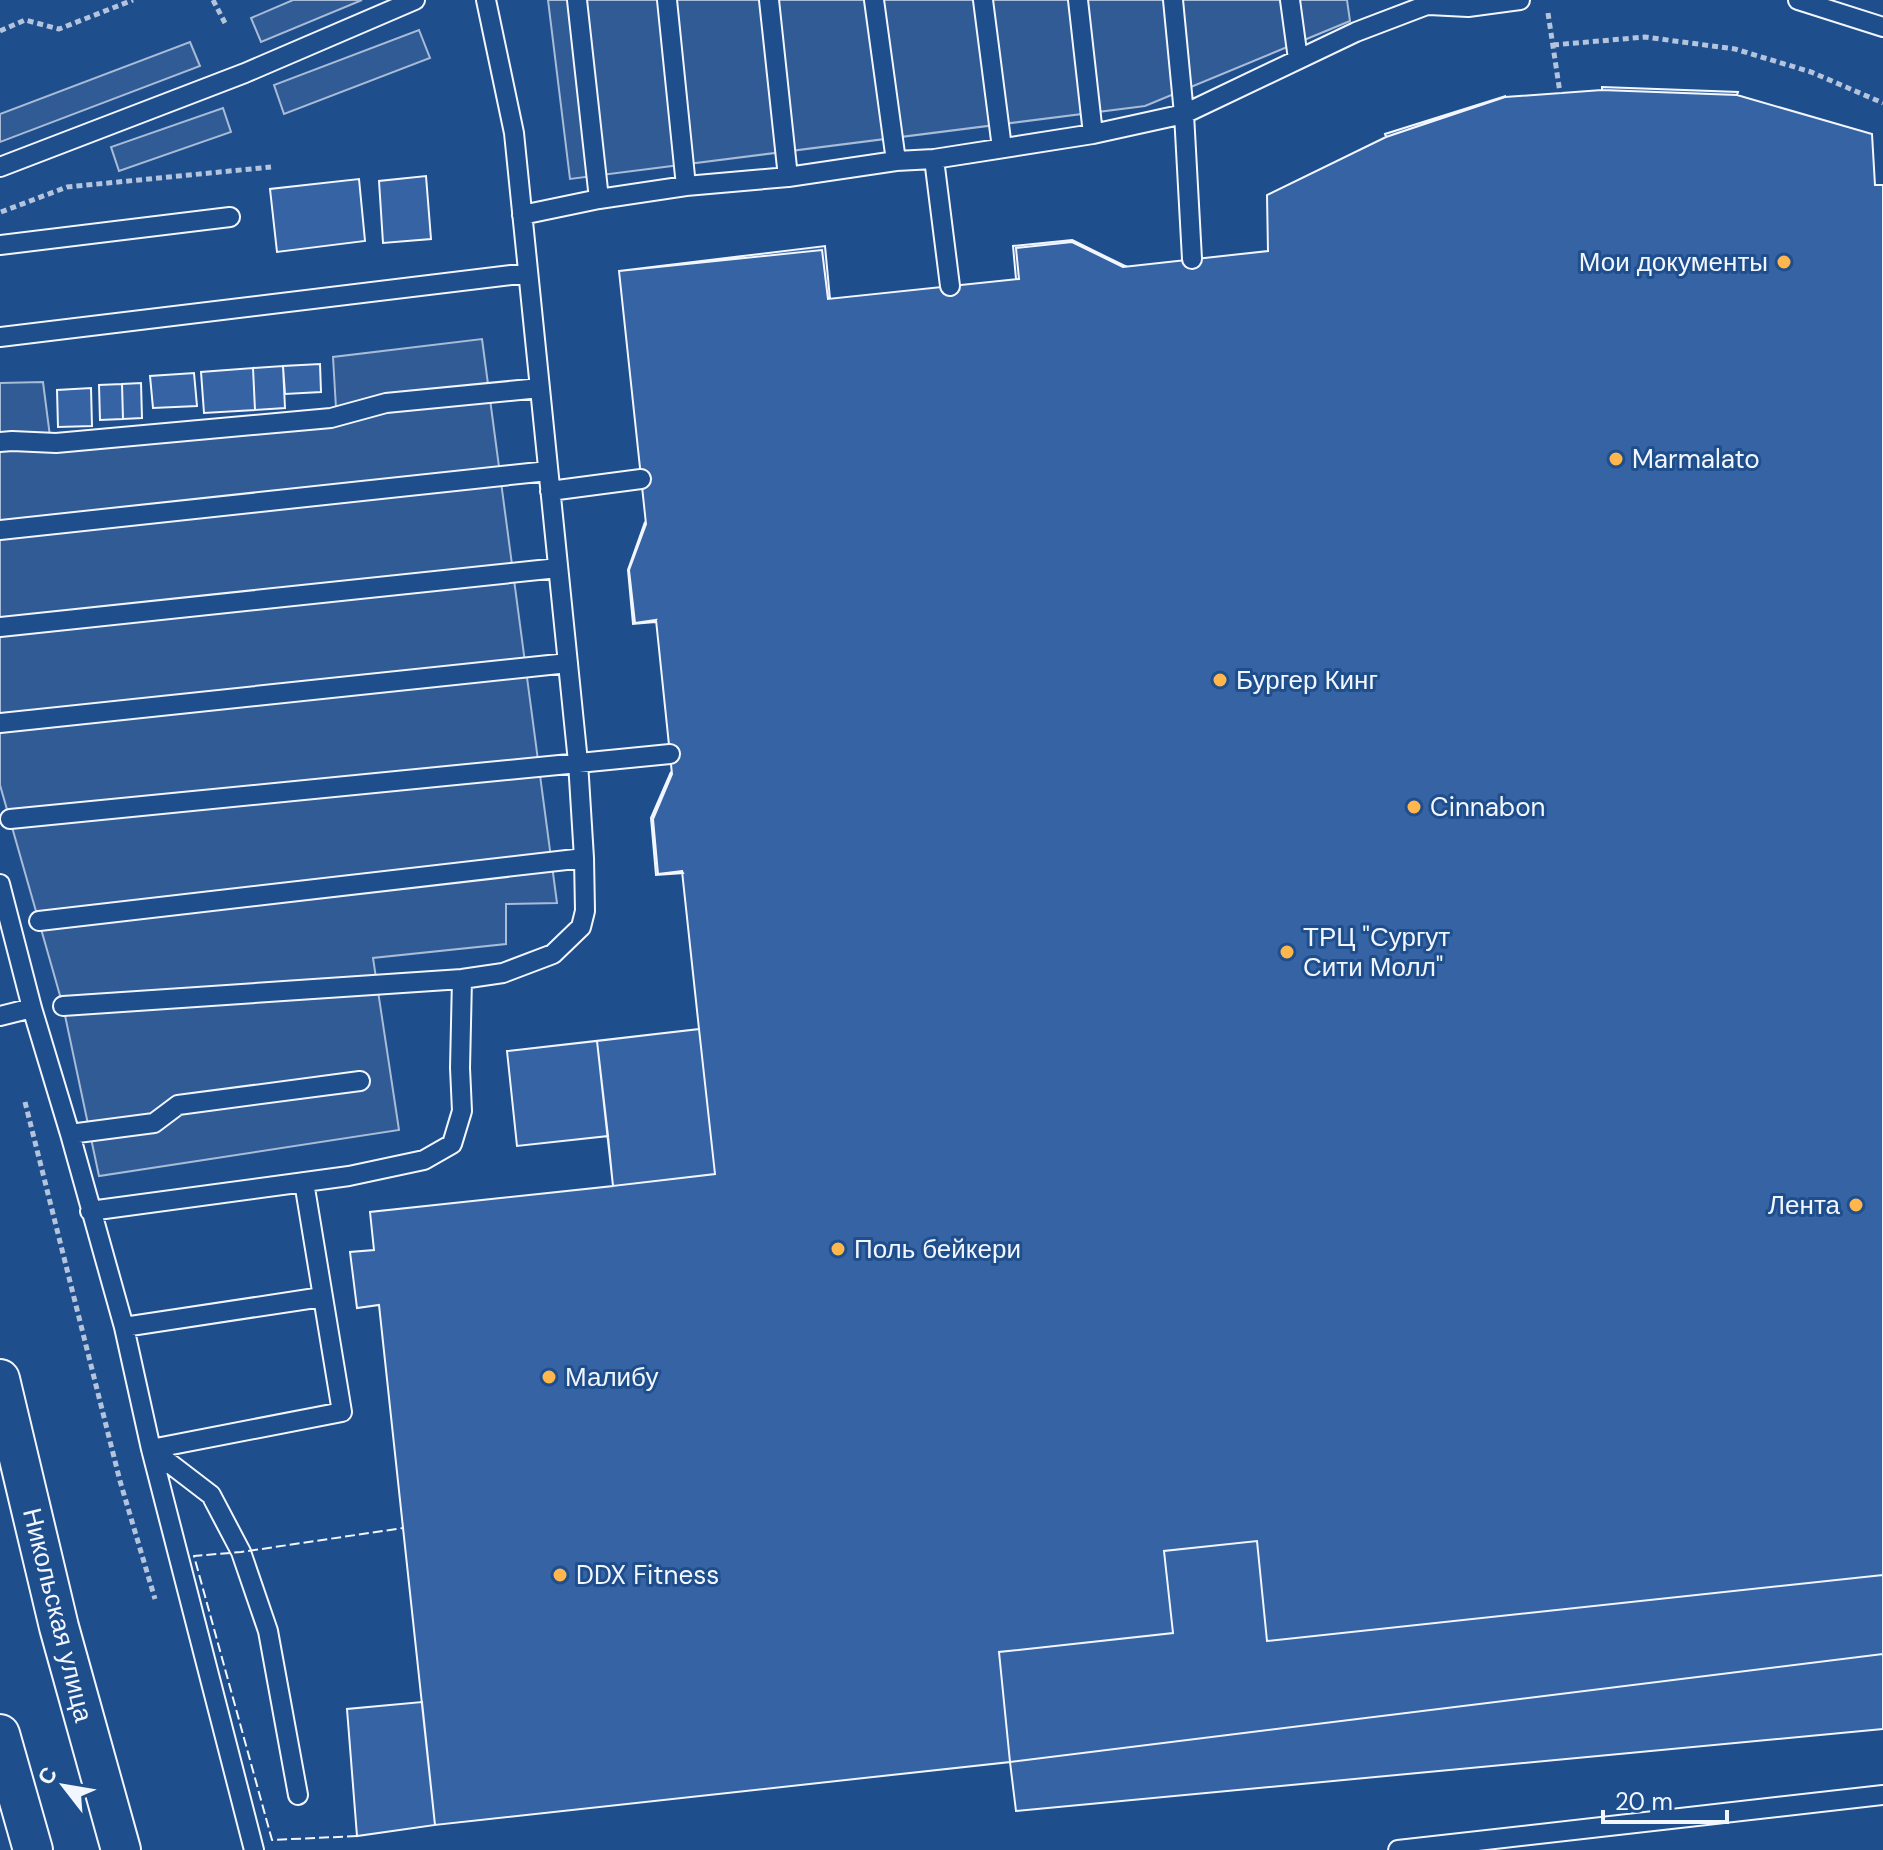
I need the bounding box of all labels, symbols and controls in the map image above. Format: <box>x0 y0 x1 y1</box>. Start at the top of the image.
place label: Мои документы <box>1579 245 1768 279</box>
marker: Мои документы <box>1775 253 1793 271</box>
place label: Marmalato <box>1632 442 1760 476</box>
marker: Marmalato <box>1607 450 1625 468</box>
place label: Бургер Кинг <box>1236 663 1378 697</box>
marker: Бургер Кинг <box>1211 671 1229 689</box>
place label: Cinnabon <box>1430 790 1546 824</box>
marker: Cinnabon <box>1405 798 1423 816</box>
place label: ТРЦ "Сургут Сити Молл" <box>1303 920 1450 984</box>
marker: ТРЦ "Сургут Сити Молл" <box>1278 943 1296 961</box>
place label: Лента <box>1768 1188 1841 1222</box>
marker: Лента <box>1847 1196 1865 1214</box>
place label: Поль бейкери <box>854 1232 1021 1266</box>
marker: Поль бейкери <box>829 1240 847 1258</box>
place label: Малибу <box>565 1360 658 1394</box>
marker: Малибу <box>540 1368 558 1386</box>
street label: Никольская улица <box>15 1504 101 1726</box>
place label: DDX Fitness <box>576 1558 719 1592</box>
marker: DDX Fitness <box>551 1566 569 1584</box>
north arrow <box>24 1746 104 1826</box>
text: С <box>31 1762 64 1790</box>
scale bar <box>1603 1774 1727 1824</box>
text: 20 m <box>1615 1786 1673 1817</box>

